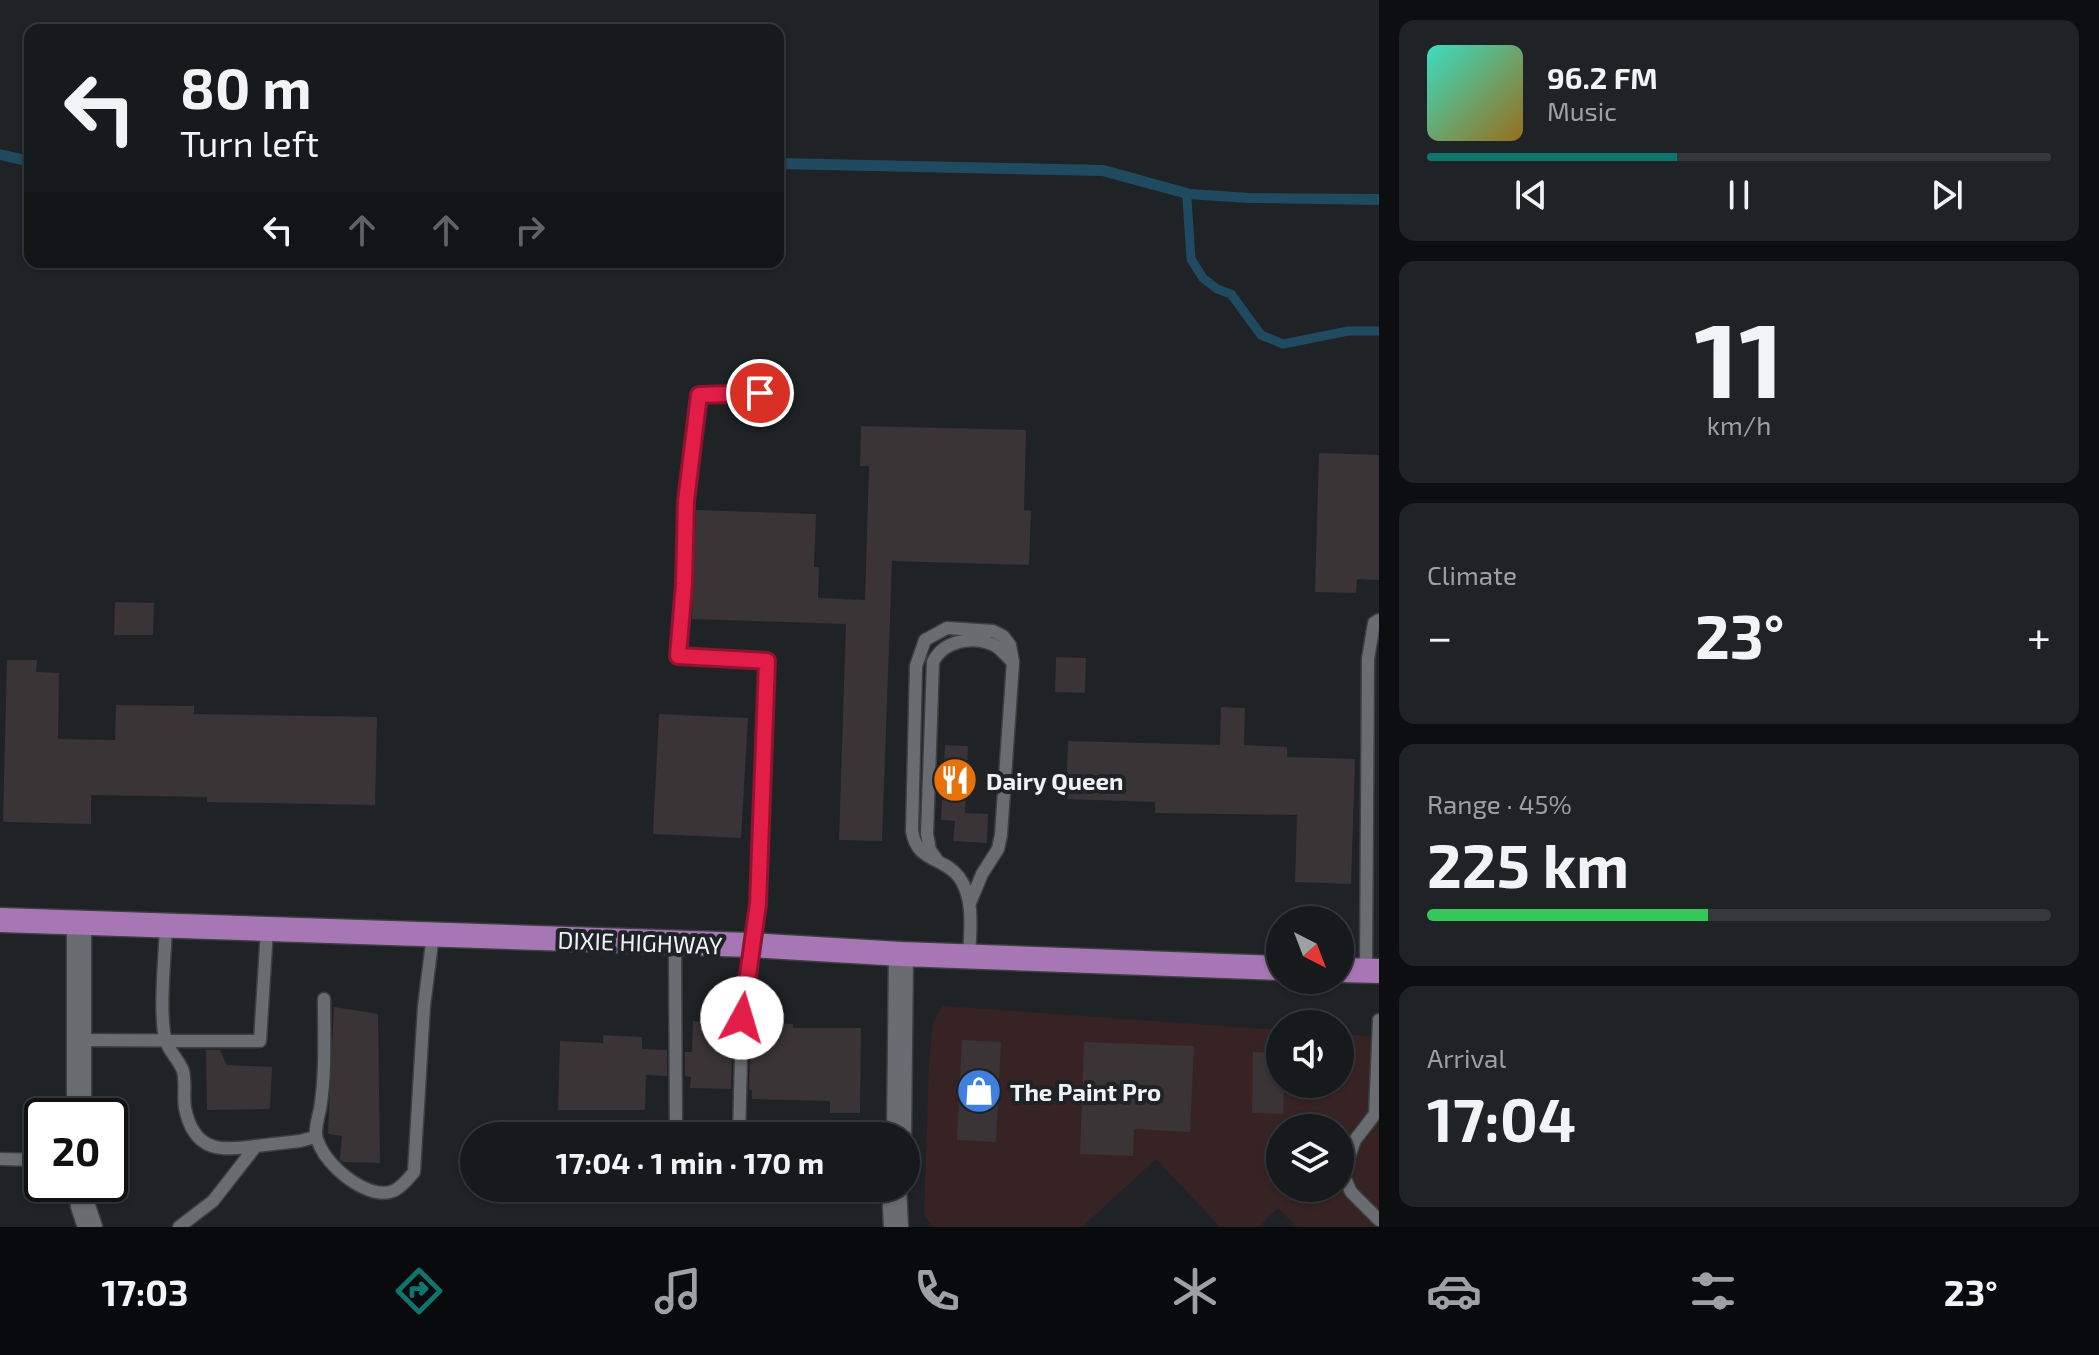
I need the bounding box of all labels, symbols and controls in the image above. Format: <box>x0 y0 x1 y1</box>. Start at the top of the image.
text: 80 m <box>180 53 312 120</box>
icon: left <box>48 56 152 160</box>
text: 96.2 FM <box>1547 59 1658 95</box>
text: Music <box>1547 95 1617 126</box>
text: Turn left <box>180 121 319 164</box>
icon: previous <box>1509 173 1553 217</box>
icon: pause <box>1717 173 1761 217</box>
icon: next <box>1925 173 1969 217</box>
icon: left <box>256 208 300 252</box>
icon: ahead <box>340 208 384 252</box>
icon: ahead <box>424 208 468 252</box>
icon: right <box>508 208 552 252</box>
text: 11 <box>1694 294 1784 419</box>
pin <box>726 359 794 427</box>
icon: arrive <box>738 371 782 415</box>
text: km/h <box>1707 409 1771 440</box>
text: Climate <box>1427 559 1517 590</box>
text: 23° <box>1695 599 1785 671</box>
text: − <box>1427 609 1453 662</box>
text: + <box>2027 609 2051 662</box>
restaurant icon: Dairy Queen <box>931 756 979 804</box>
place label: Dairy Queen <box>986 766 1123 796</box>
text: Range · 45% <box>1427 788 1572 819</box>
text: 225 km <box>1427 828 1629 900</box>
north arrow <box>1266 906 1354 994</box>
map controls <box>1266 906 1354 1202</box>
street label: DIXIE HIGHWAY <box>557 925 723 959</box>
position arrow <box>700 976 784 1060</box>
button: sound <box>1266 1010 1354 1098</box>
text: Arrival <box>1427 1042 1506 1073</box>
shop icon: The Paint Pro <box>955 1067 1003 1115</box>
place label: The Paint Pro <box>1010 1077 1161 1106</box>
text: 17:04 <box>1427 1082 1576 1154</box>
speed limit sign: 20 <box>24 1098 128 1202</box>
button: layers <box>1266 1114 1354 1202</box>
text: 17:04 · 1 min · 170 m <box>556 1144 824 1180</box>
icon: directions <box>391 1263 447 1319</box>
icon: music <box>650 1263 706 1319</box>
icon: phone <box>909 1263 965 1319</box>
icon: climate <box>1167 1263 1223 1319</box>
icon: car <box>1426 1263 1482 1319</box>
icon: filters <box>1685 1263 1741 1319</box>
text: 17:03 <box>101 1270 188 1313</box>
text: 23° <box>1944 1270 1998 1313</box>

